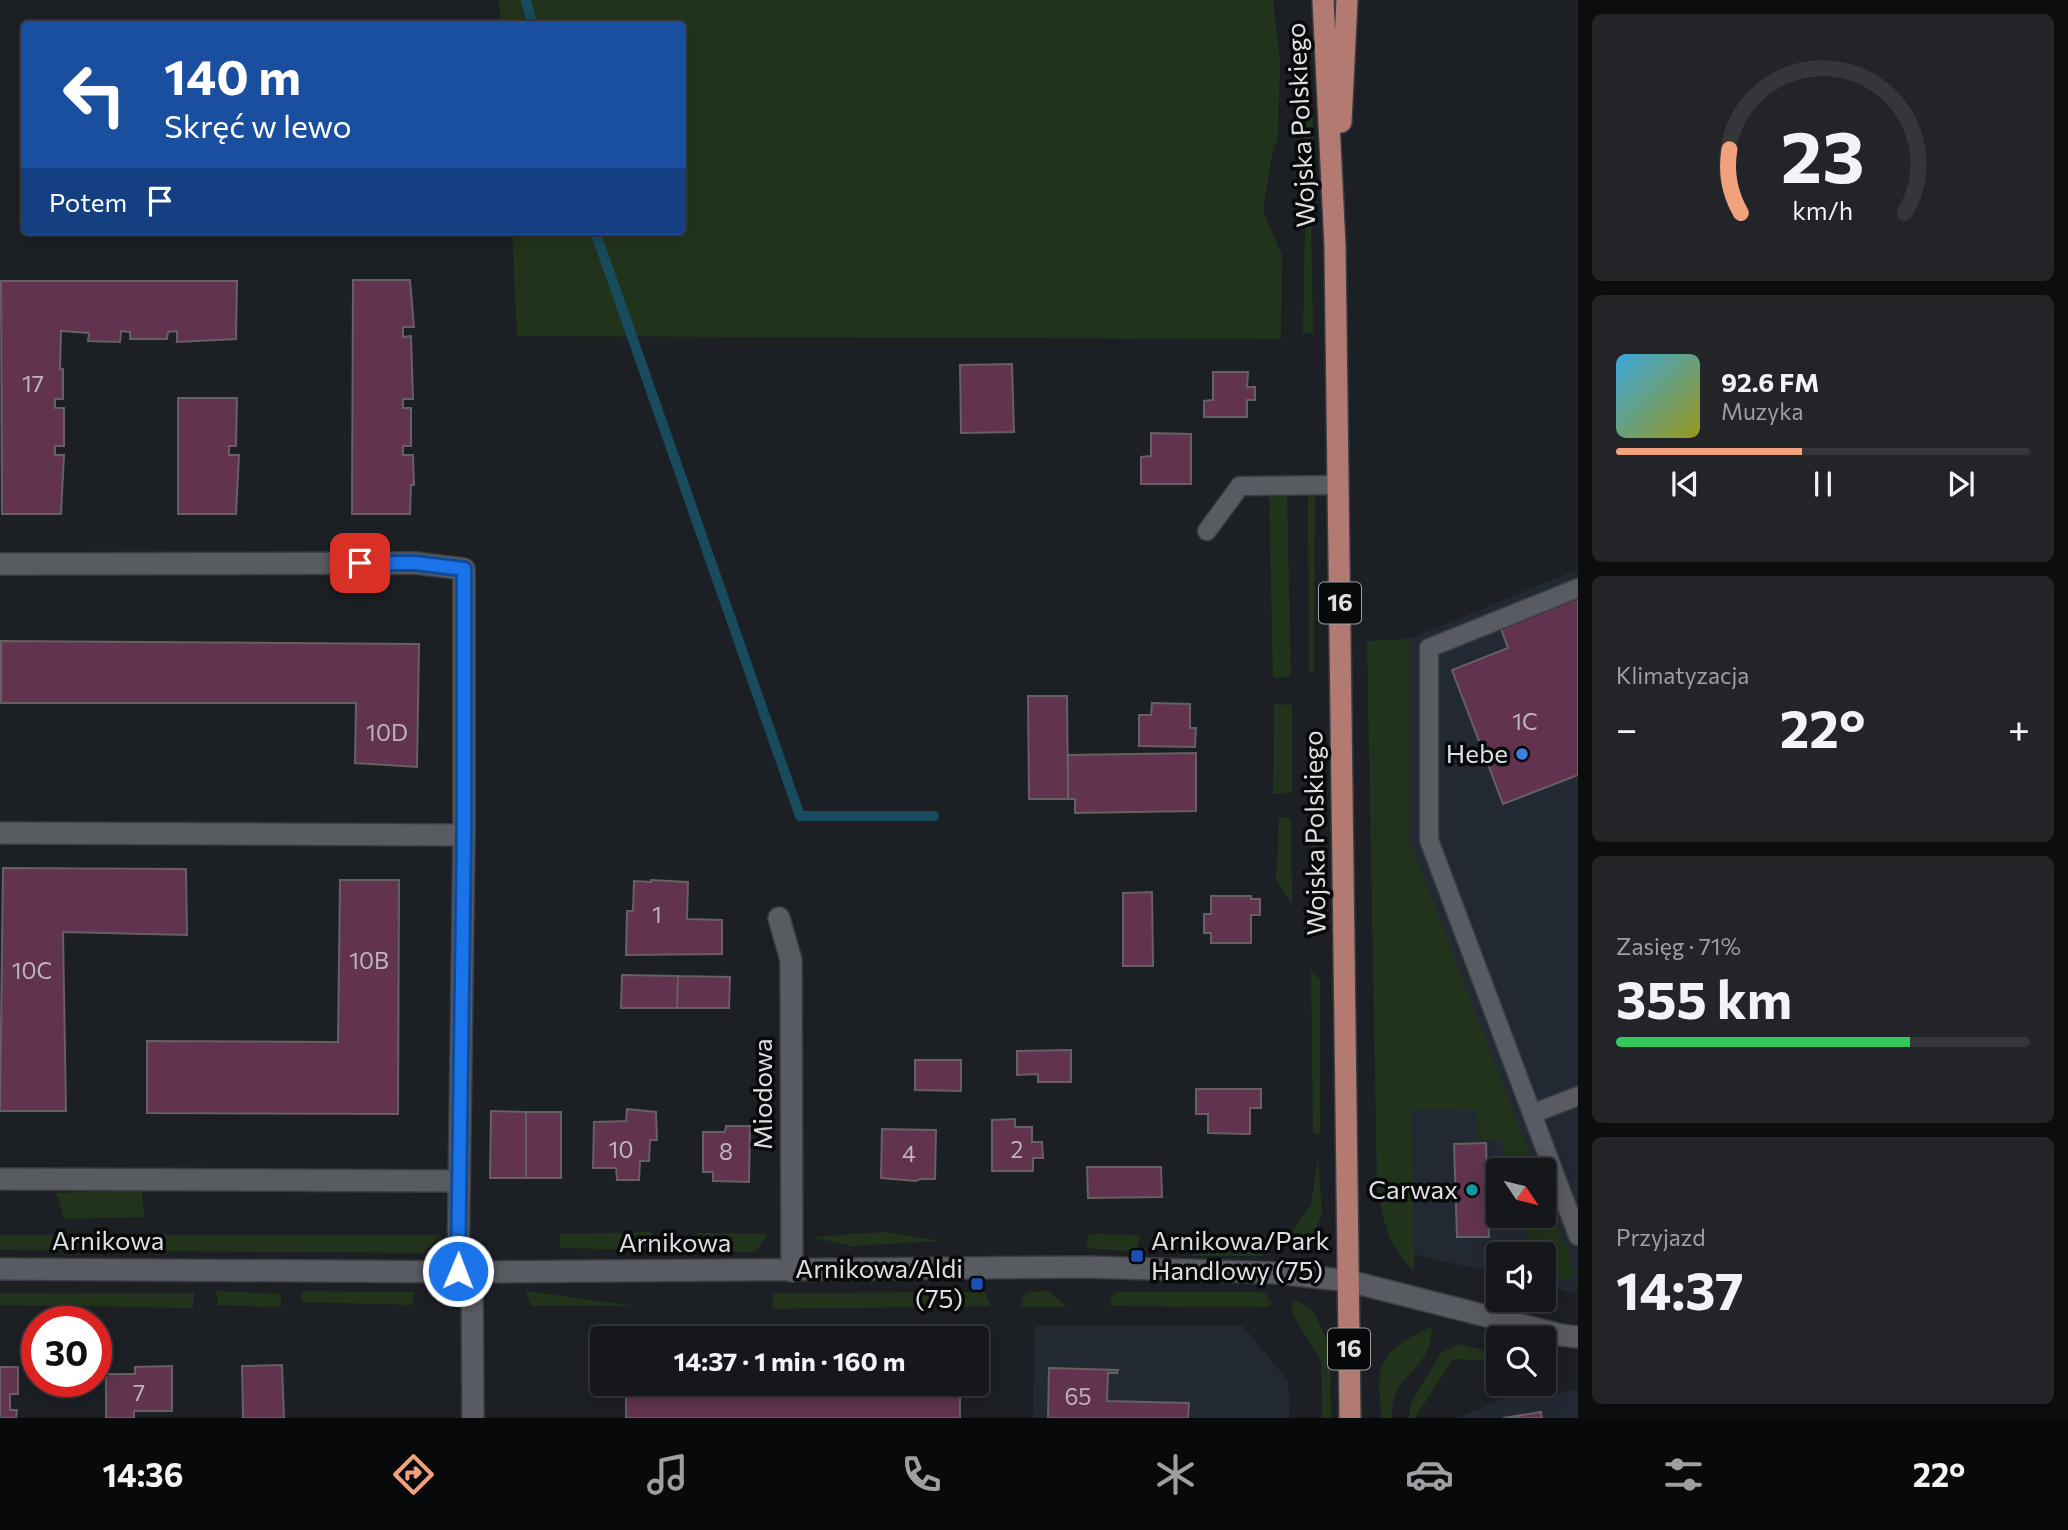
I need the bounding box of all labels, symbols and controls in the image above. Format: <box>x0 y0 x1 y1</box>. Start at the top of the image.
street label: Wojska Polskiego <box>1279 22 1320 228</box>
text: 140 m <box>164 45 301 105</box>
icon: left <box>49 49 140 140</box>
text: Skręć w lewo <box>164 105 352 145</box>
text: 23 <box>1781 110 1865 199</box>
icon: arrive <box>141 182 179 220</box>
text: Potem <box>49 186 127 217</box>
text: km/h <box>1793 195 1853 225</box>
text: 92.6 FM <box>1721 366 1819 397</box>
house number: 17 <box>22 369 44 397</box>
text: Muzyka <box>1721 397 1804 425</box>
icon: previous <box>1666 465 1704 503</box>
icon: pause <box>1804 465 1842 503</box>
icon: next <box>1942 465 1980 503</box>
pin <box>330 533 390 593</box>
icon: arrive <box>341 544 379 582</box>
road number: 16 <box>1319 582 1361 624</box>
text: Klimatyzacja <box>1616 661 1749 689</box>
text: 22° <box>1780 695 1865 759</box>
text: − <box>1616 704 1638 751</box>
text: + <box>2008 704 2030 751</box>
house number: 1C <box>1512 707 1538 735</box>
house number: 10D <box>366 718 408 746</box>
street label: Wojska Polskiego <box>1296 730 1331 936</box>
place label: Hebe <box>1446 737 1508 768</box>
marker: Hebe <box>1514 746 1530 762</box>
house number: 1 <box>652 900 662 928</box>
text: Zasięg · 71% <box>1616 932 1741 960</box>
house number: 10B <box>349 946 389 974</box>
house number: 10C <box>12 956 52 984</box>
text: 355 km <box>1616 966 1792 1030</box>
street label: Miodowa <box>746 1038 777 1150</box>
house number: 10 <box>609 1135 633 1163</box>
house number: 2 <box>1011 1135 1023 1163</box>
house number: 8 <box>719 1137 733 1165</box>
house number: 4 <box>902 1139 916 1167</box>
north arrow <box>1486 1158 1556 1228</box>
map controls <box>1486 1158 1556 1396</box>
place label: Carwax <box>1368 1173 1458 1204</box>
marker: Carwax <box>1464 1182 1480 1198</box>
text: Przyjazd <box>1616 1223 1706 1251</box>
street label: Arnikowa <box>52 1224 164 1255</box>
place label: Arnikowa/Park Handlowy (75) <box>1151 1224 1330 1285</box>
street label: Arnikowa <box>619 1226 731 1257</box>
position arrow <box>421 1234 495 1308</box>
button: sound <box>1486 1242 1556 1312</box>
marker: Arnikowa/Park Handlowy (75) <box>1129 1248 1145 1264</box>
place label: Arnikowa/Aldi (75) <box>795 1252 963 1313</box>
text: 14:37 <box>1616 1257 1744 1321</box>
marker: Arnikowa/Aldi (75) <box>969 1276 985 1292</box>
speed limit sign: 30 <box>21 1306 112 1397</box>
button: search <box>1486 1326 1556 1396</box>
road number: 16 <box>1328 1329 1370 1370</box>
text: 14:37 · 1 min · 160 m <box>674 1345 905 1376</box>
house number: 7 <box>133 1378 145 1406</box>
house number: 65 <box>1064 1382 1092 1410</box>
icon: directions <box>389 1450 438 1499</box>
icon: music <box>643 1450 692 1499</box>
icon: phone <box>897 1450 946 1499</box>
icon: climate <box>1151 1450 1200 1499</box>
icon: car <box>1405 1450 1454 1499</box>
icon: filters <box>1659 1450 1708 1499</box>
text: 14:36 <box>103 1454 183 1494</box>
text: 22° <box>1913 1454 1965 1494</box>

